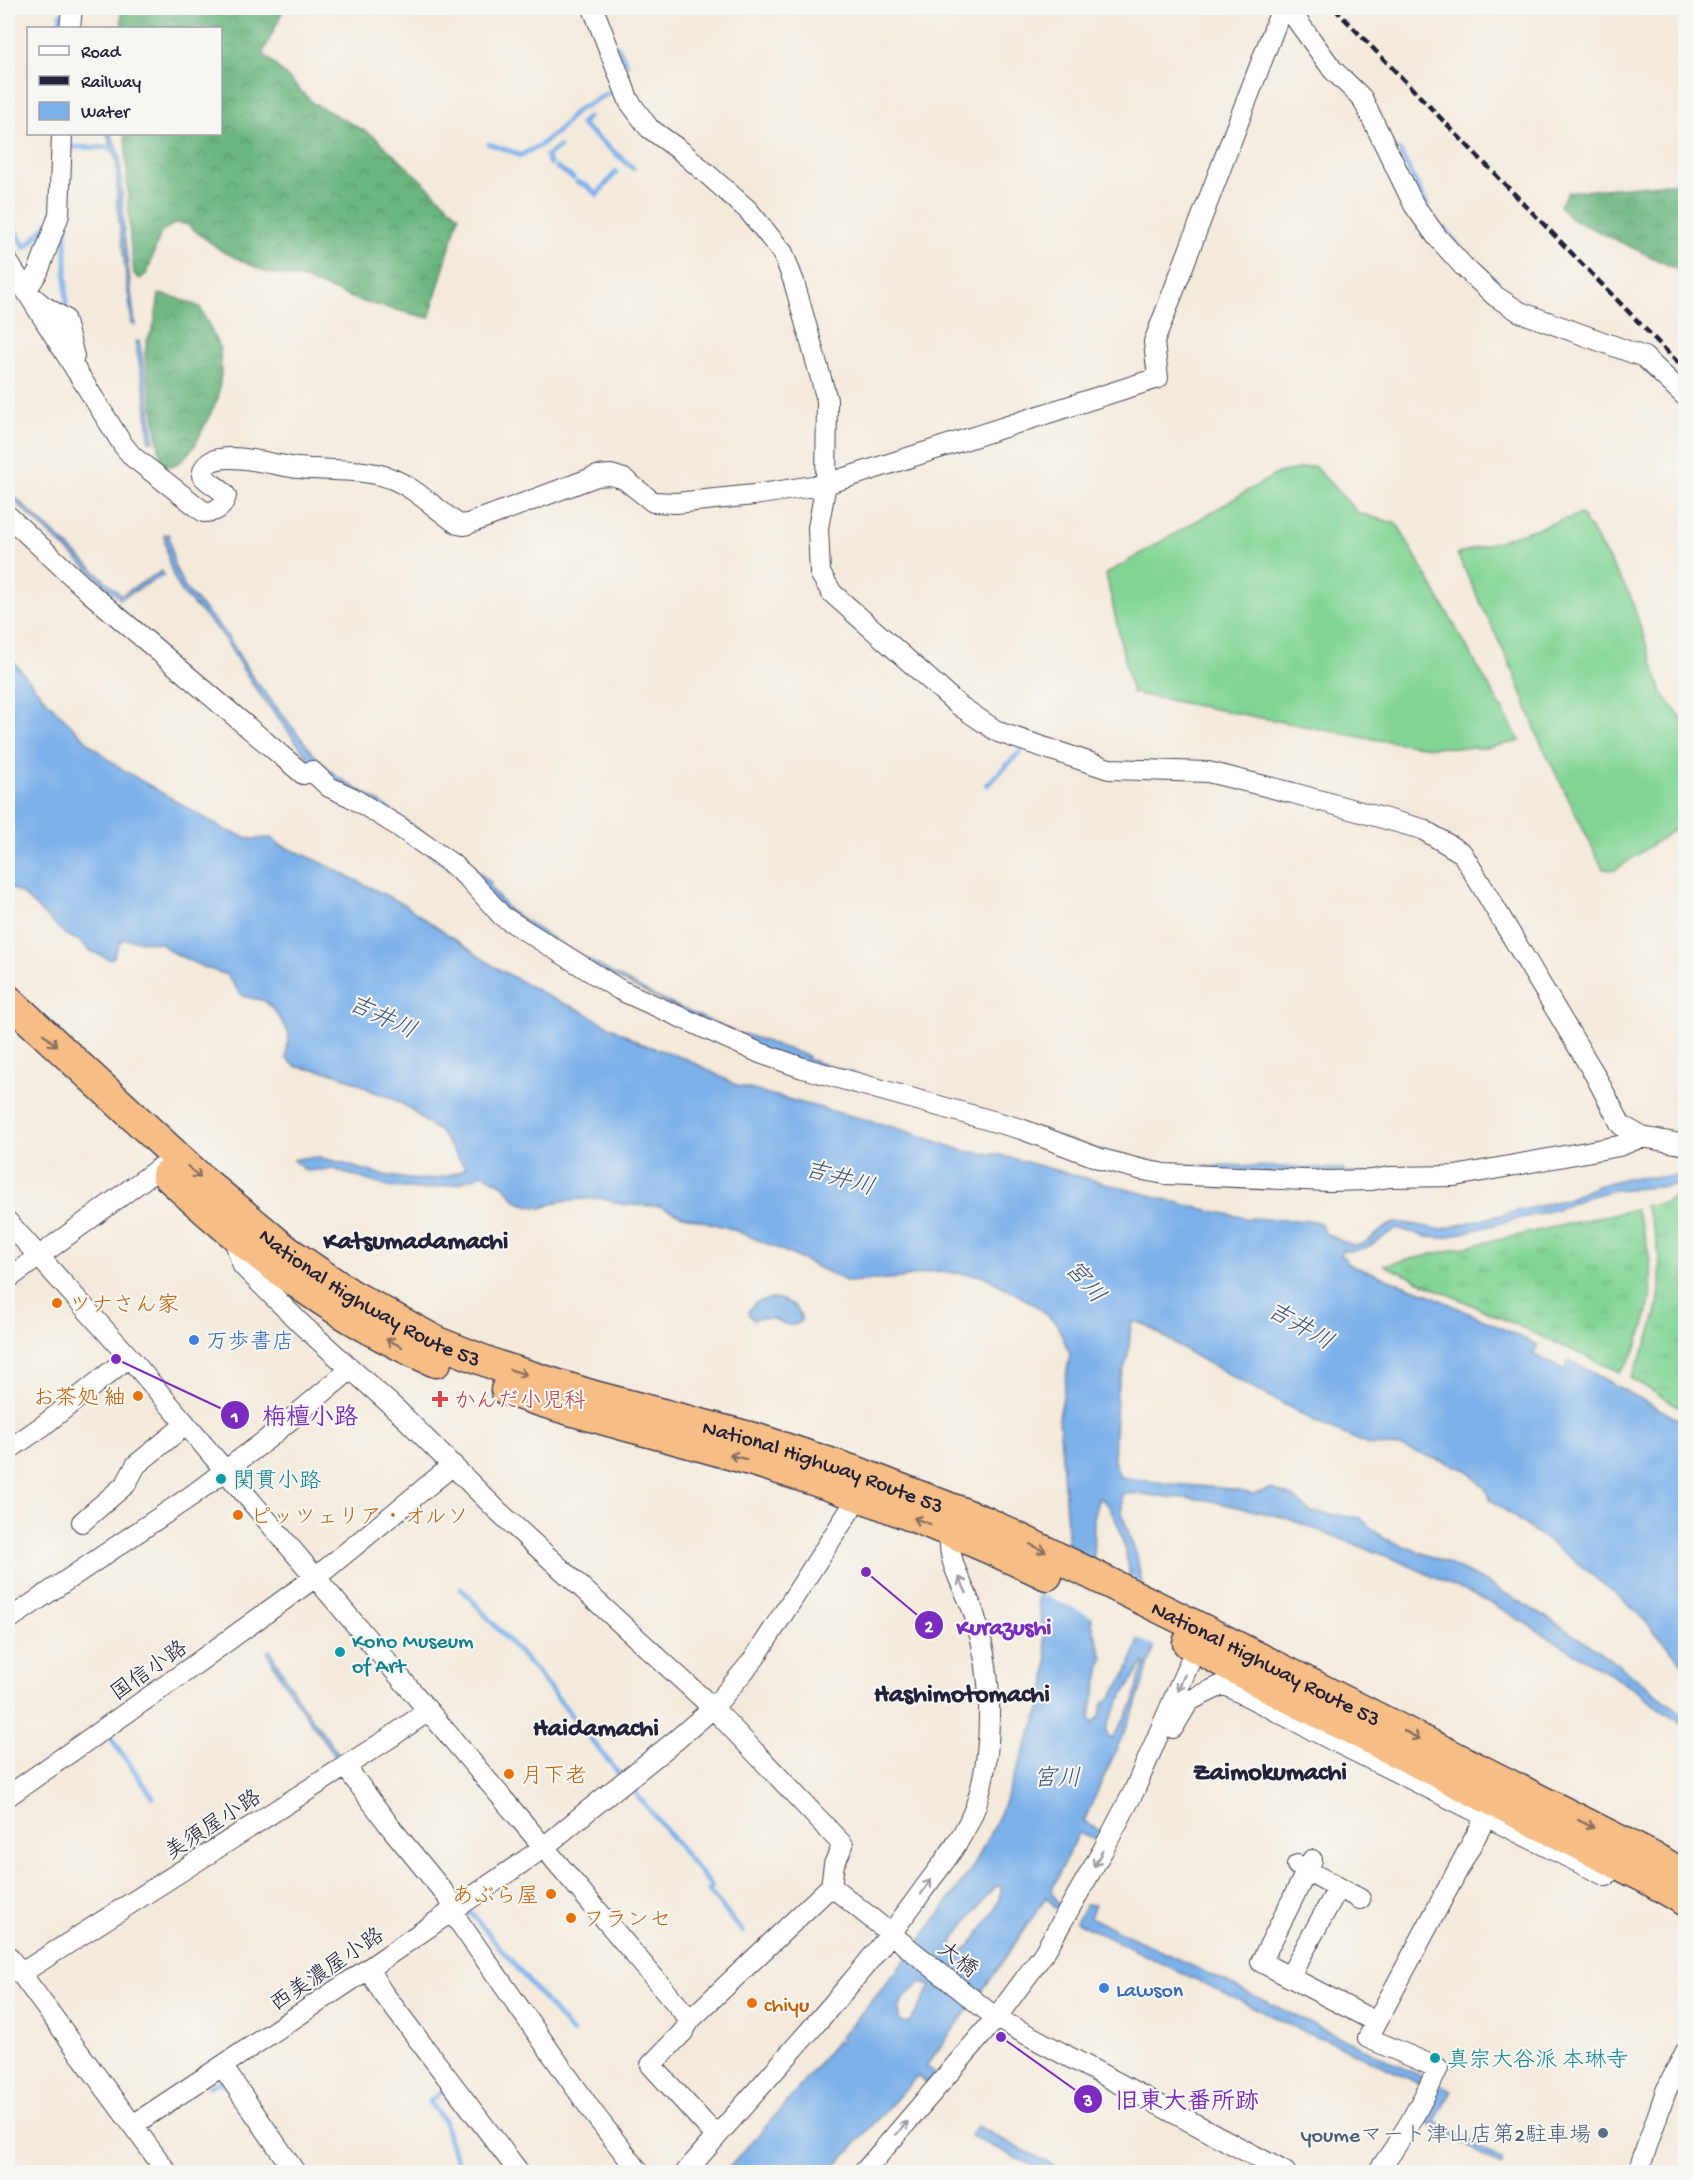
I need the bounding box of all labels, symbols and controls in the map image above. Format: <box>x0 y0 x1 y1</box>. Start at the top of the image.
legend <box>27 27 222 135</box>
text: Road <box>81 43 122 64</box>
text: Railway <box>81 73 141 94</box>
text: Water <box>81 103 131 124</box>
water label: 吉井川 <box>343 990 421 1048</box>
one-way arrow <box>43 1033 58 1047</box>
water label: 吉井川 <box>800 1156 878 1204</box>
one-way arrow <box>186 1165 201 1179</box>
street label: National Highway Route 53 <box>252 1224 484 1375</box>
district label: Katsumadamachi <box>322 1228 509 1259</box>
water label: 宮川 <box>1057 1255 1111 1311</box>
place label: ツナさん家 <box>69 1293 179 1320</box>
marker: ツナさん家 <box>50 1296 64 1310</box>
water label: 吉井川 <box>1261 1297 1338 1359</box>
place label: 万歩書店 <box>206 1329 294 1357</box>
marker: 万歩書店 <box>187 1333 201 1347</box>
one-way arrow <box>386 1336 404 1348</box>
one-way arrow <box>508 1367 527 1378</box>
place label: お茶処 紬 <box>33 1386 126 1413</box>
marker: お茶処 紬 <box>131 1389 145 1403</box>
place label: かんだ小児科 <box>454 1389 586 1416</box>
marker: かんだ小児科 <box>431 1390 449 1408</box>
callout: 栴檀小路 <box>220 1394 370 1436</box>
text: 栴檀小路 <box>262 1403 358 1434</box>
text: 1 <box>230 1408 239 1429</box>
street label: National Highway Route 53 <box>699 1416 947 1521</box>
one-way arrow <box>729 1450 748 1462</box>
place label: 関貫小路 <box>233 1469 321 1496</box>
marker: 関貫小路 <box>214 1472 228 1486</box>
place label: ピッツェリア・オルソ <box>250 1506 469 1532</box>
marker: ピッツェリア・オルソ <box>231 1508 245 1522</box>
one-way arrow <box>913 1515 932 1526</box>
one-way arrow <box>1029 1543 1047 1554</box>
one-way arrow <box>957 1577 968 1595</box>
street label: National Highway Route 53 <box>1146 1597 1384 1734</box>
callout: Kurazushi <box>914 1604 1063 1646</box>
text: Kurazushi <box>955 1615 1052 1644</box>
text: 2 <box>925 1618 934 1639</box>
place label: Kono Museum of Art <box>352 1630 474 1681</box>
street label: 国信小路 <box>106 1636 194 1708</box>
marker: Kono Museum of Art <box>333 1645 347 1659</box>
one-way arrow <box>1175 1674 1186 1692</box>
district label: Hashimotomachi <box>874 1681 1050 1712</box>
district label: Haidamachi <box>533 1715 659 1746</box>
one-way arrow <box>1403 1729 1420 1741</box>
district label: Zaimokumachi <box>1193 1759 1347 1790</box>
place label: 月下老 <box>521 1764 587 1791</box>
water label: 宮川 <box>1033 1765 1081 1795</box>
marker: 月下老 <box>502 1767 516 1781</box>
street label: 美須屋小路 <box>160 1785 267 1867</box>
one-way arrow <box>1576 1819 1594 1830</box>
one-way arrow <box>1092 1850 1104 1867</box>
one-way arrow <box>920 1880 932 1896</box>
place label: あぶら屋 <box>451 1885 539 1911</box>
marker: あぶら屋 <box>544 1887 558 1901</box>
place label: フランセ <box>583 1909 671 1935</box>
marker: フランセ <box>564 1911 578 1925</box>
street label: 西美濃屋小路 <box>266 1923 390 2019</box>
street label: 大橋 <box>931 1937 982 1985</box>
place label: Lawson <box>1116 1979 1184 2005</box>
marker: Lawson <box>1097 1981 1111 1995</box>
place label: chiyu <box>764 1994 809 2020</box>
marker: chiyu <box>745 1996 759 2010</box>
place label: 真宗大谷派 本琳寺 <box>1447 2048 1628 2075</box>
marker: 真宗大谷派 本琳寺 <box>1428 2051 1442 2065</box>
callout: 旧東大番所跡 <box>1073 2078 1271 2120</box>
text: 旧東大番所跡 <box>1115 2088 1259 2118</box>
text: 3 <box>1082 2092 1093 2113</box>
one-way arrow <box>895 2121 909 2136</box>
place label: youmeマート津山店第2駐車場 <box>1301 2122 1591 2150</box>
marker: youmeマート津山店第2駐車場 <box>1596 2126 1610 2140</box>

